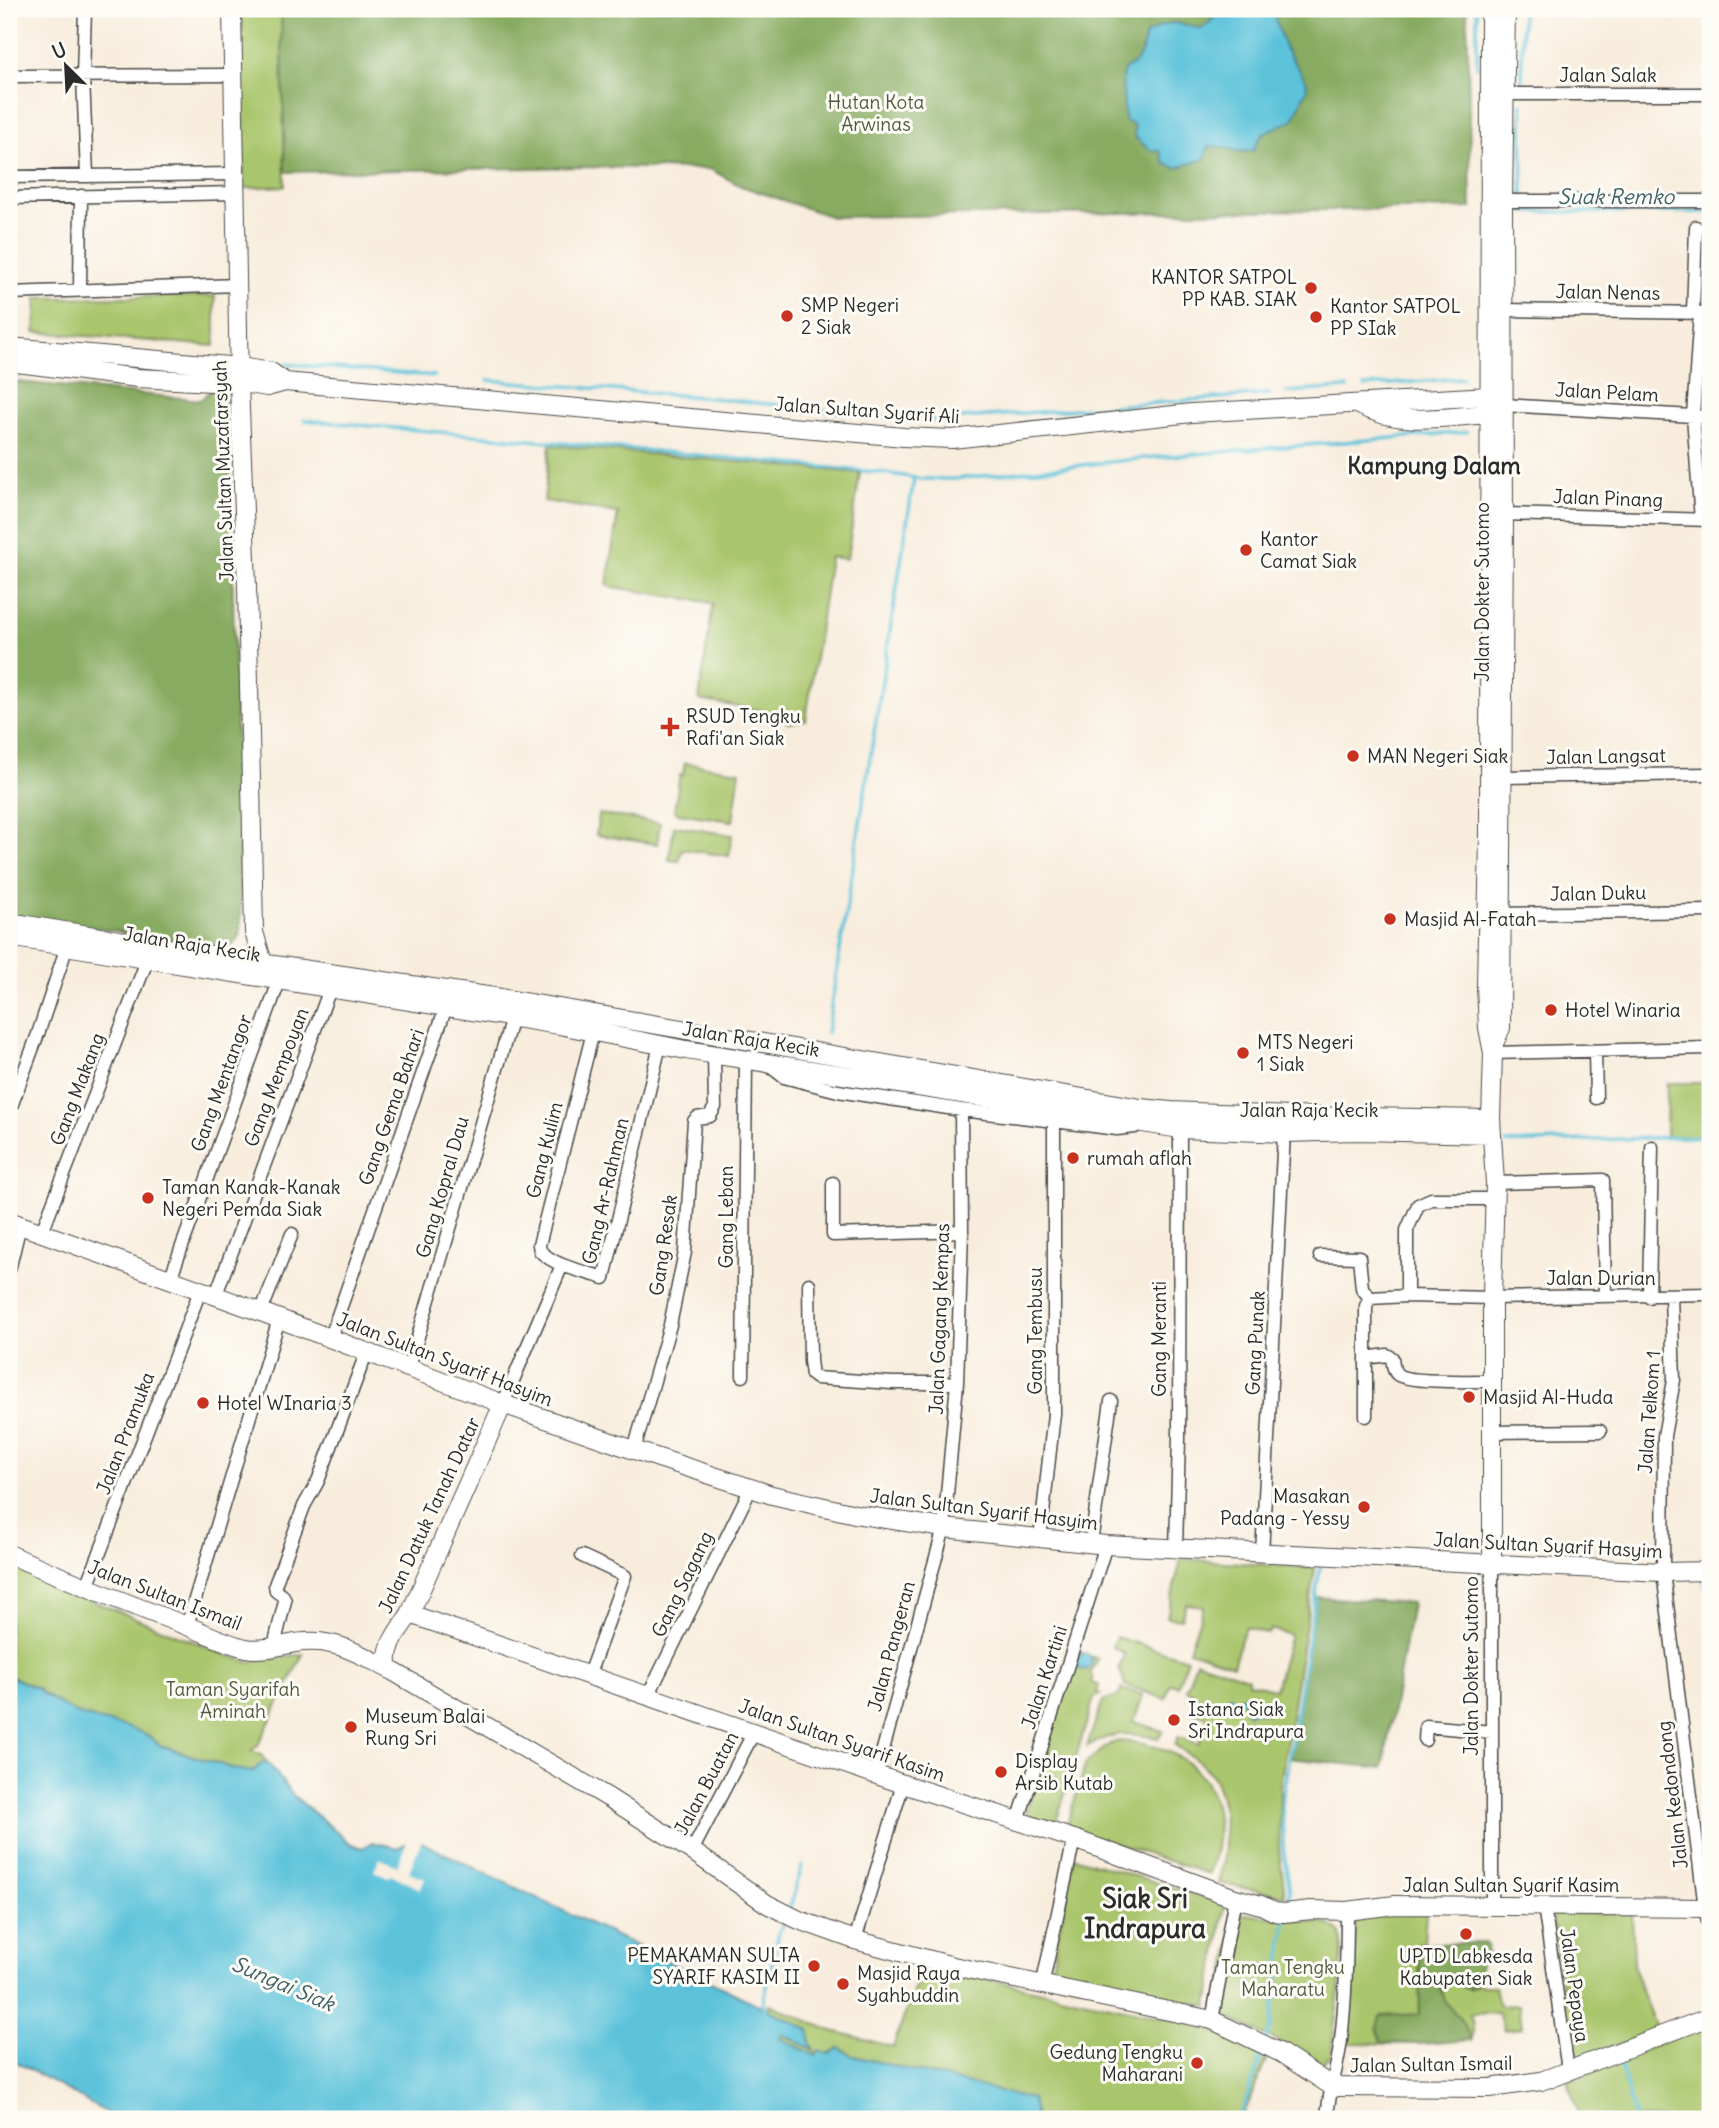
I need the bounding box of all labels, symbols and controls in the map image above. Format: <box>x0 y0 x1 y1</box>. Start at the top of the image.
north arrow <box>32 32 102 102</box>
text: U <box>48 37 70 64</box>
street label: Jalan Salak <box>1559 63 1657 87</box>
park label: Hutan Kota Arwinas <box>828 90 925 136</box>
water label: Suak Remko <box>1558 183 1675 210</box>
place label: KANTOR SATPOL PP KAB. SIAK <box>1151 265 1297 311</box>
street label: Jalan Nenas <box>1555 279 1661 305</box>
marker: KANTOR SATPOL PP KAB. SIAK <box>1303 280 1319 296</box>
place label: SMP Negeri 2 Siak <box>801 293 899 339</box>
place label: Kantor SATPOL PP SIak <box>1330 294 1461 340</box>
marker: SMP Negeri 2 Siak <box>779 308 795 324</box>
marker: Kantor SATPOL PP SIak <box>1308 309 1324 325</box>
street label: Jalan Sultan Muzafarsyah <box>207 360 239 582</box>
street label: Jalan Pelam <box>1555 377 1659 407</box>
street label: Jalan Sultan Syarif Ali <box>774 392 960 428</box>
district label: Kampung Dalam <box>1347 451 1521 480</box>
street label: Jalan Pinang <box>1552 484 1664 512</box>
street label: Jalan Dokter Sutomo <box>1470 502 1494 682</box>
place label: Kantor Camat Siak <box>1260 527 1357 573</box>
marker: Kantor Camat Siak <box>1238 542 1254 558</box>
place label: RSUD Tengku Rafi'an Siak <box>686 704 801 750</box>
marker: RSUD Tengku Rafi'an Siak <box>660 717 680 737</box>
street label: Jalan Langsat <box>1546 743 1666 769</box>
place label: MAN Negeri Siak <box>1367 744 1509 768</box>
marker: MAN Negeri Siak <box>1345 748 1361 764</box>
street label: Jalan Duku <box>1550 880 1646 906</box>
place label: Masjid Al-Fatah <box>1404 907 1537 931</box>
marker: Masjid Al-Fatah <box>1382 911 1398 927</box>
street label: Jalan Raja Kecik <box>122 921 263 967</box>
place label: Hotel Winaria <box>1565 998 1681 1022</box>
marker: Hotel Winaria <box>1543 1002 1559 1018</box>
street label: Gang Mempoyan <box>238 1004 314 1150</box>
street label: Gang Mentangor <box>185 1011 257 1155</box>
street label: Jalan Raja Kecik <box>681 1016 822 1062</box>
street label: Gang Gema Bahari <box>353 1026 429 1188</box>
street label: Gang Makang <box>45 1029 109 1149</box>
place label: MTS Negeri 1 Siak <box>1257 1030 1354 1076</box>
marker: MTS Negeri 1 Siak <box>1235 1045 1251 1061</box>
street label: Jalan Raja Kecik <box>1240 1098 1379 1122</box>
street label: Gang Kulim <box>520 1099 568 1201</box>
street label: Gang Kopral Dau <box>410 1113 474 1261</box>
street label: Gang Ar-Rahman <box>576 1115 634 1267</box>
place label: rumah aflah <box>1087 1146 1192 1170</box>
marker: rumah aflah <box>1065 1150 1081 1166</box>
street label: Gang Leban <box>714 1165 738 1269</box>
place label: Taman Kanak-Kanak Negeri Pemda Siak <box>162 1175 341 1221</box>
marker: Taman Kanak-Kanak Negeri Pemda Siak <box>140 1190 156 1206</box>
street label: Gang Resak <box>644 1193 682 1297</box>
street label: Jalan Gagang Kempas <box>924 1223 954 1415</box>
street label: Jalan Durian <box>1546 1266 1656 1290</box>
street label: Gang Tembusu <box>1023 1267 1047 1395</box>
street label: Gang Meranti <box>1147 1281 1171 1397</box>
street label: Gang Punak <box>1240 1290 1270 1396</box>
street label: Jalan Sultan Syarif Hasyim <box>334 1307 556 1411</box>
street label: Jalan Telkom 1 <box>1633 1350 1665 1474</box>
street label: Jalan Pramuka <box>91 1368 159 1498</box>
place label: Masjid Al-Huda <box>1483 1385 1613 1409</box>
marker: Masjid Al-Huda <box>1461 1389 1477 1405</box>
place label: Hotel WInaria 3 <box>217 1391 352 1415</box>
marker: Hotel WInaria 3 <box>195 1395 211 1411</box>
street label: Jalan Datuk Tanah Datar <box>373 1413 485 1617</box>
street label: Jalan Sultan Syarif Hasyim <box>869 1483 1099 1535</box>
place label: Masakan Padang - Yessy <box>1220 1484 1350 1530</box>
marker: Masakan Padang - Yessy <box>1356 1499 1372 1515</box>
street label: Gang Sagang <box>646 1527 718 1641</box>
street label: Jalan Sultan Syarif Hasyim <box>1433 1527 1663 1563</box>
street label: Jalan Sultan Ismail <box>85 1555 245 1635</box>
street label: Jalan Dokter Sutomo <box>1459 1576 1483 1756</box>
street label: Jalan Pangeran <box>862 1578 920 1714</box>
street label: Jalan Kartini <box>1016 1622 1072 1732</box>
park label: Taman Syarifah Aminah <box>166 1677 300 1723</box>
street label: Jalan Sultan Syarif Kasim <box>736 1693 948 1787</box>
place label: Istana Siak Sri Indrapura <box>1188 1697 1304 1743</box>
place label: Museum Balai Rung Sri <box>365 1704 485 1750</box>
marker: Istana Siak Sri Indrapura <box>1166 1712 1182 1728</box>
marker: Museum Balai Rung Sri <box>343 1719 359 1735</box>
street label: Jalan Kedondong <box>1651 1720 1693 1870</box>
street label: Jalan Buatan <box>669 1727 743 1839</box>
place label: Display Arsib Kutab <box>1015 1749 1113 1795</box>
marker: Display Arsib Kutab <box>993 1764 1009 1780</box>
street label: Jalan Sultan Syarif Kasim <box>1403 1873 1619 1897</box>
district label: Siak Sri Indrapura <box>1084 1882 1206 1945</box>
marker: UPTD Labkesda Kabupaten Siak <box>1458 1926 1474 1942</box>
street label: Jalan Pepaya <box>1555 1926 1595 2044</box>
place label: PEMAKAMAN SULTA SYARIF KASIM II <box>627 1943 800 1989</box>
place label: UPTD Labkesda Kabupaten Siak <box>1399 1944 1533 1990</box>
water label: Sungai Siak <box>228 1950 340 2018</box>
park label: Taman Tengku Maharatu <box>1221 1955 1345 2001</box>
marker: PEMAKAMAN SULTA SYARIF KASIM II <box>806 1958 822 1974</box>
place label: Masjid Raya Syahbuddin <box>857 1961 960 2007</box>
marker: Masjid Raya Syahbuddin <box>835 1976 851 1992</box>
place label: Gedung Tengku Maharani <box>1049 2040 1183 2086</box>
street label: Jalan Sultan Ismail <box>1349 2051 1513 2077</box>
marker: Gedung Tengku Maharani <box>1189 2055 1205 2071</box>

